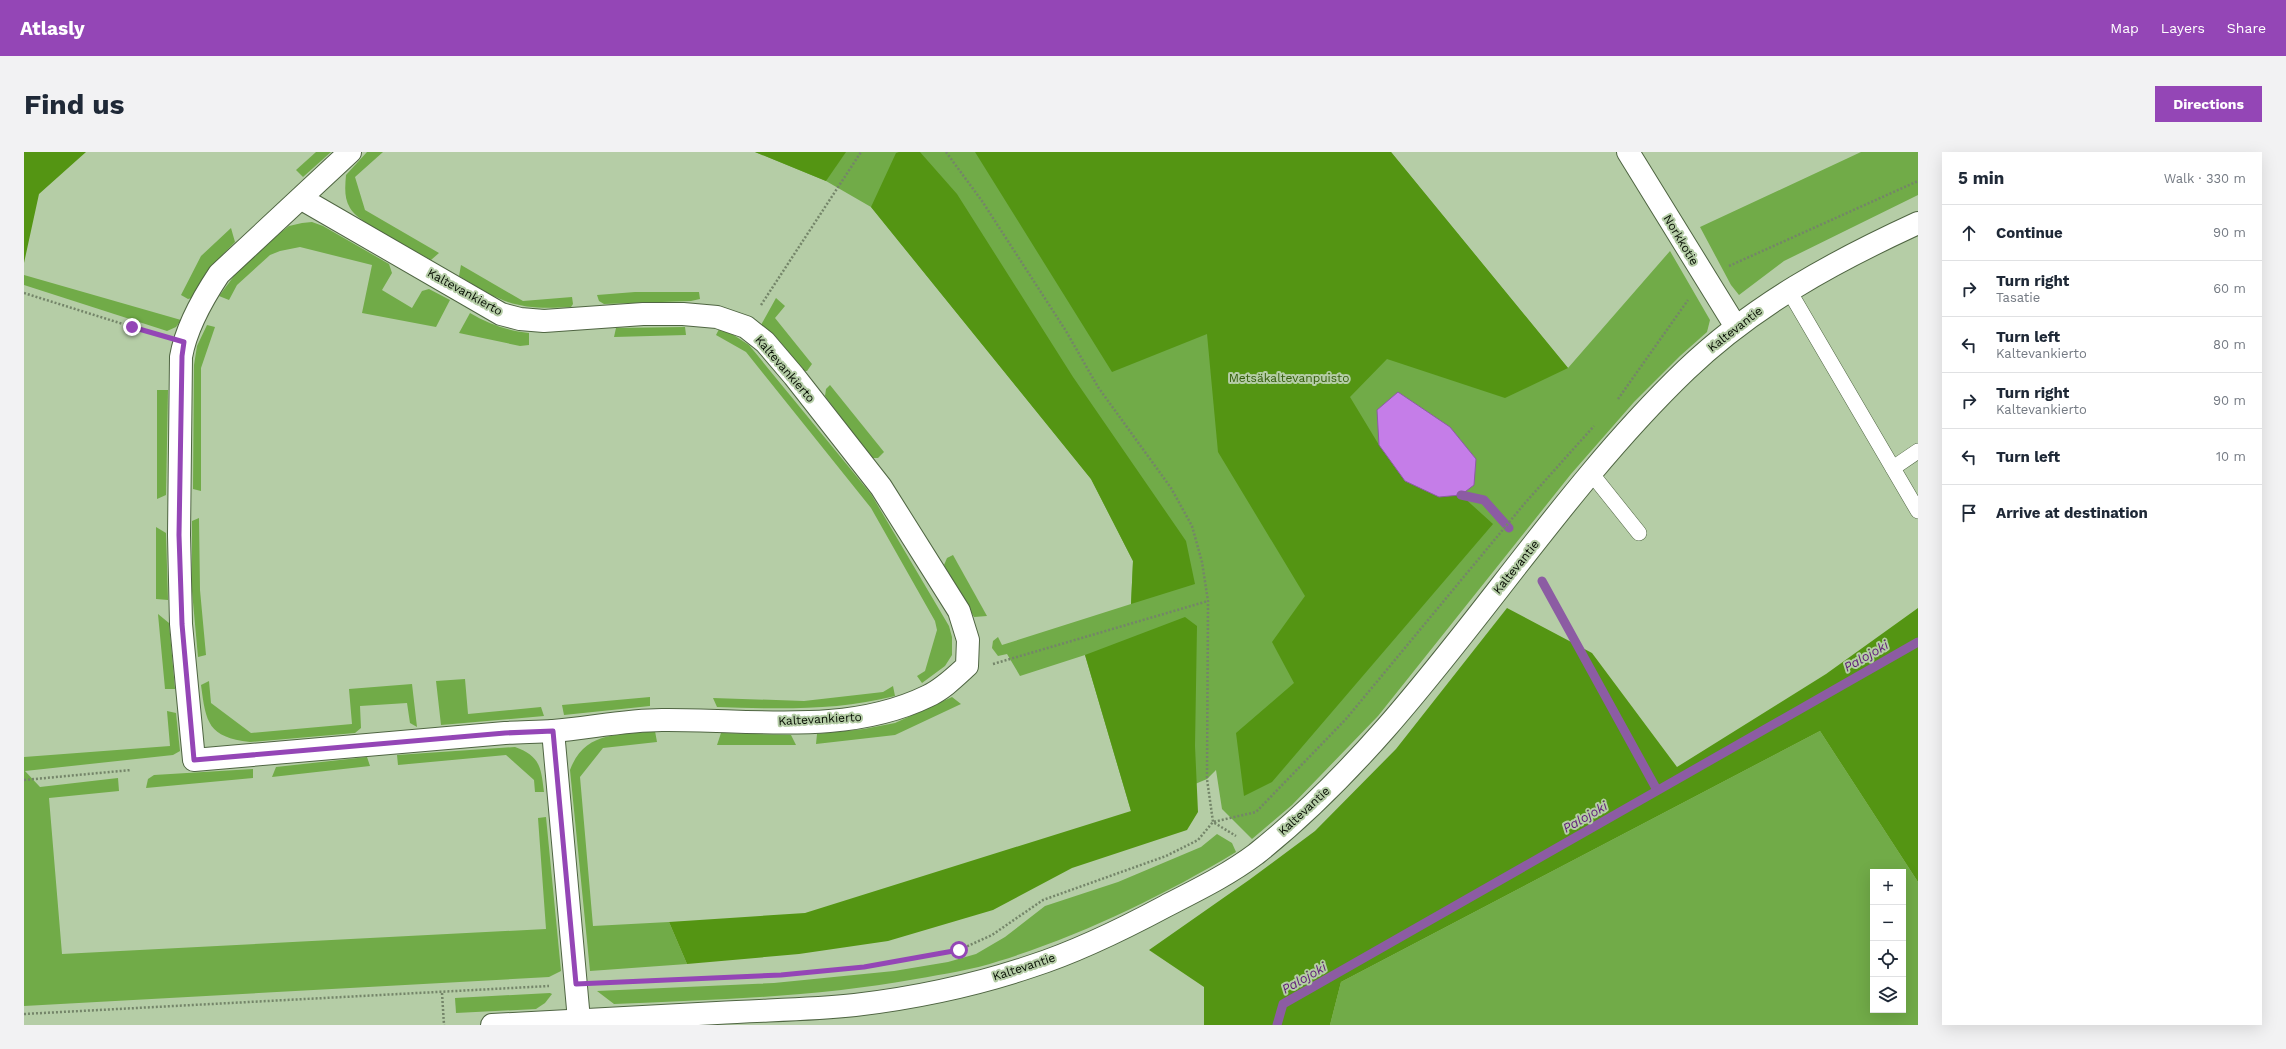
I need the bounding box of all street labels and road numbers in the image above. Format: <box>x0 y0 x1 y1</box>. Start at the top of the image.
street label: Norkkotie <box>1660 212 1702 268</box>
street label: Kaltevankierto <box>425 266 505 318</box>
street label: Kaltevantie <box>1705 303 1765 355</box>
street label: Kaltevankierto <box>752 333 818 405</box>
street label: Kaltevantie <box>1490 537 1542 597</box>
street label: Kaltevankierto <box>778 710 862 728</box>
street label: Kaltevantie <box>1275 784 1333 838</box>
street label: Kaltevantie <box>991 950 1057 984</box>

